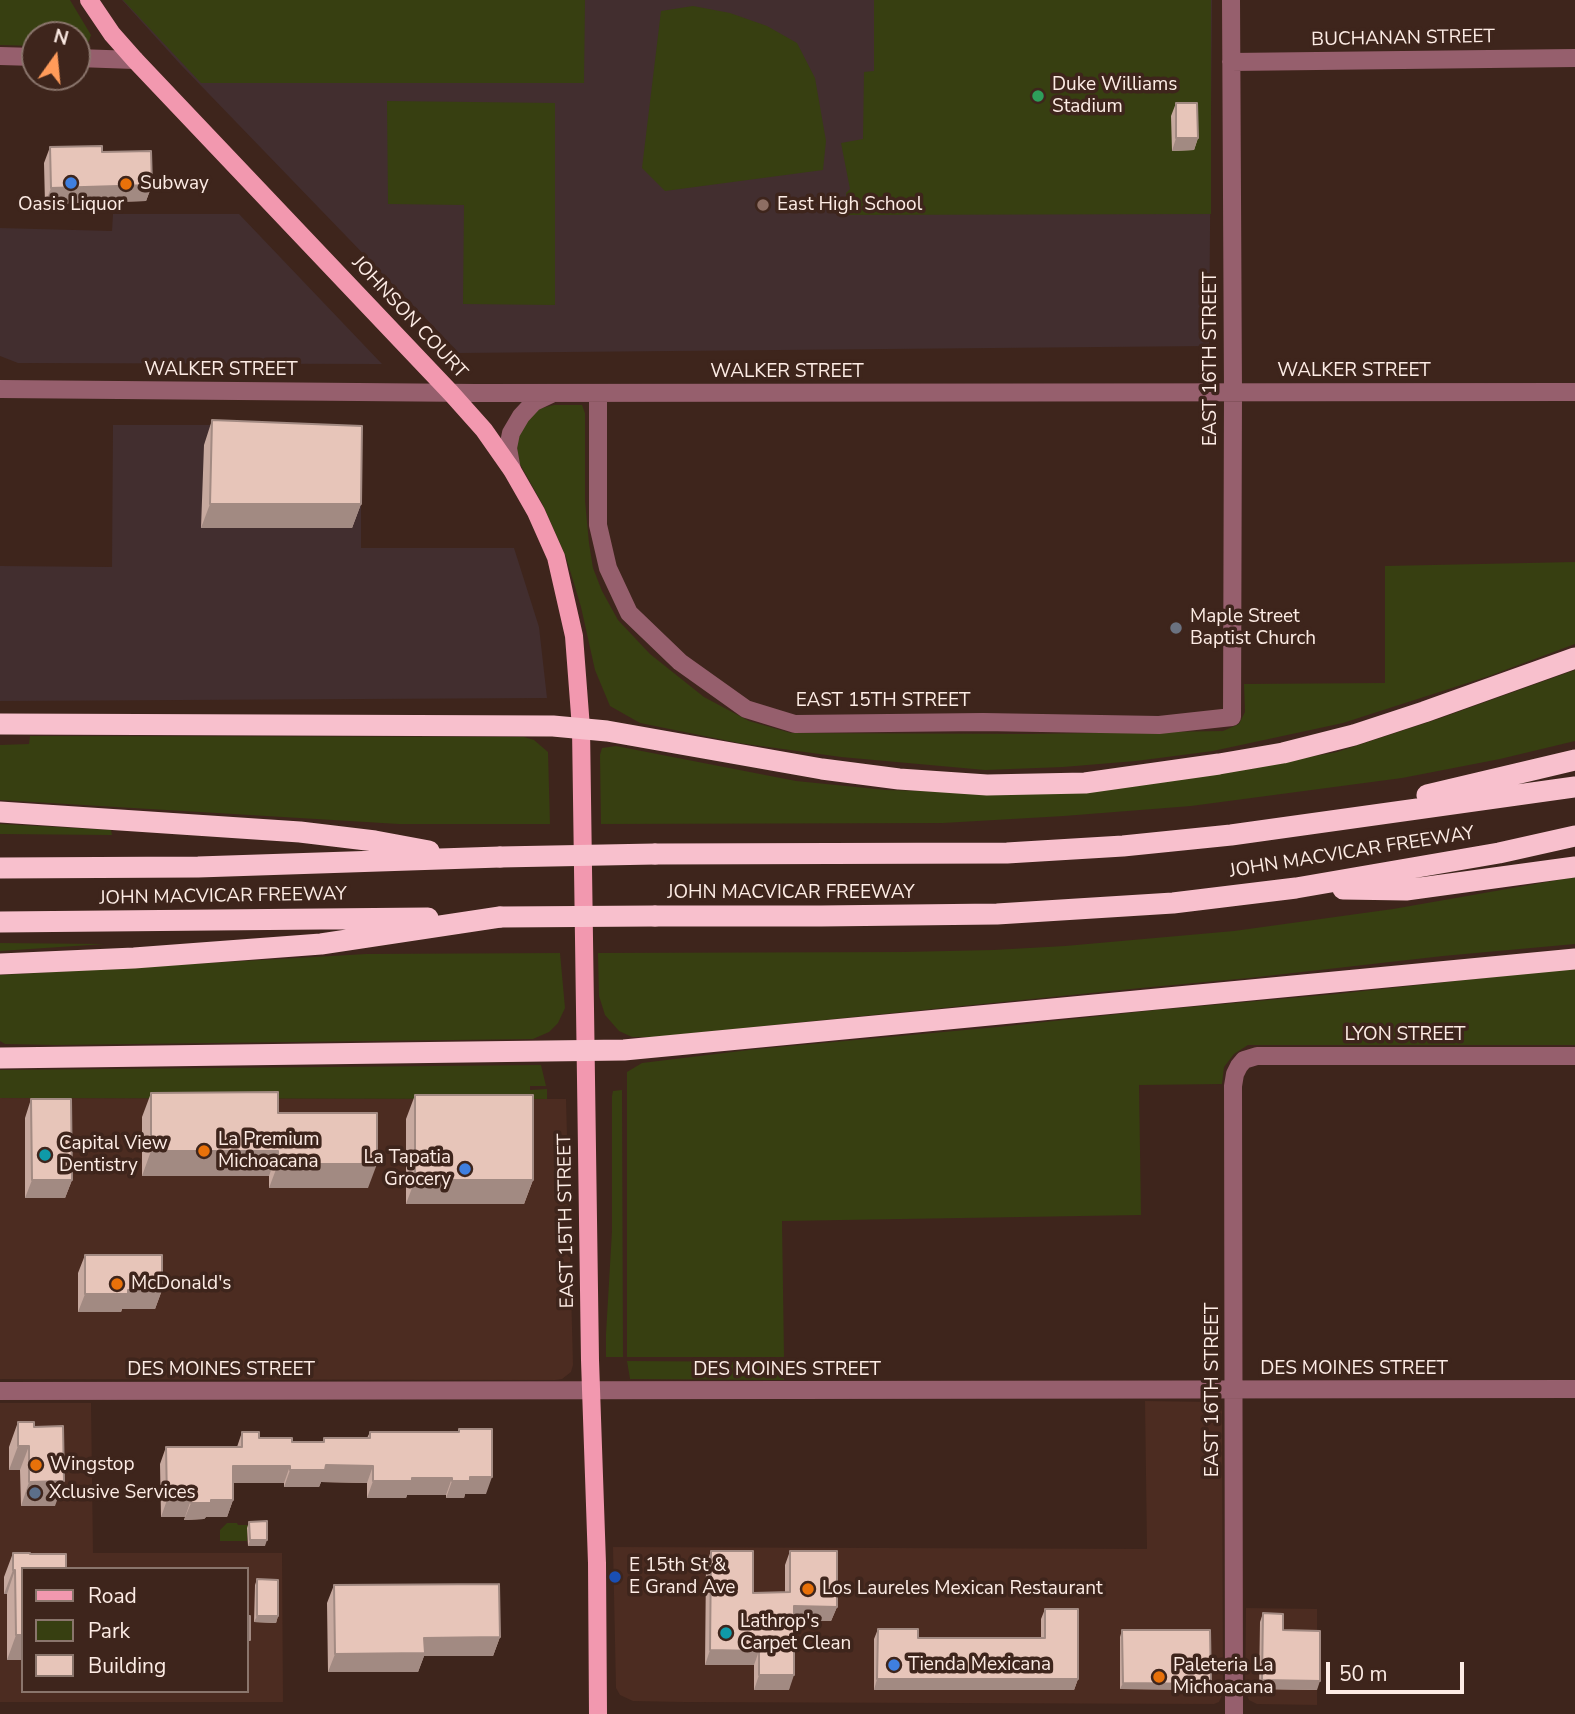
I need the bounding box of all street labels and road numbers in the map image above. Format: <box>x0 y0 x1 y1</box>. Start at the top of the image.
street label: BUCHANAN STREET <box>1311 26 1495 52</box>
street label: JOHNSON COURT <box>346 252 472 384</box>
street label: EAST 16TH STREET <box>1200 272 1222 446</box>
street label: WALKER STREET <box>144 359 298 381</box>
street label: WALKER STREET <box>1277 360 1431 382</box>
street label: WALKER STREET <box>710 361 864 383</box>
street label: EAST 15TH STREET <box>796 690 970 712</box>
street label: JOHN MACVICAR FREEWAY <box>1228 822 1476 884</box>
street label: JOHN MACVICAR FREEWAY <box>667 882 915 904</box>
street label: JOHN MACVICAR FREEWAY <box>99 883 347 911</box>
street label: LYON STREET <box>1344 1024 1466 1046</box>
street label: EAST 15TH STREET <box>554 1133 580 1309</box>
street label: EAST 16TH STREET <box>1202 1303 1224 1477</box>
street label: DES MOINES STREET <box>1260 1358 1448 1380</box>
street label: DES MOINES STREET <box>127 1359 315 1381</box>
street label: DES MOINES STREET <box>693 1359 881 1381</box>

